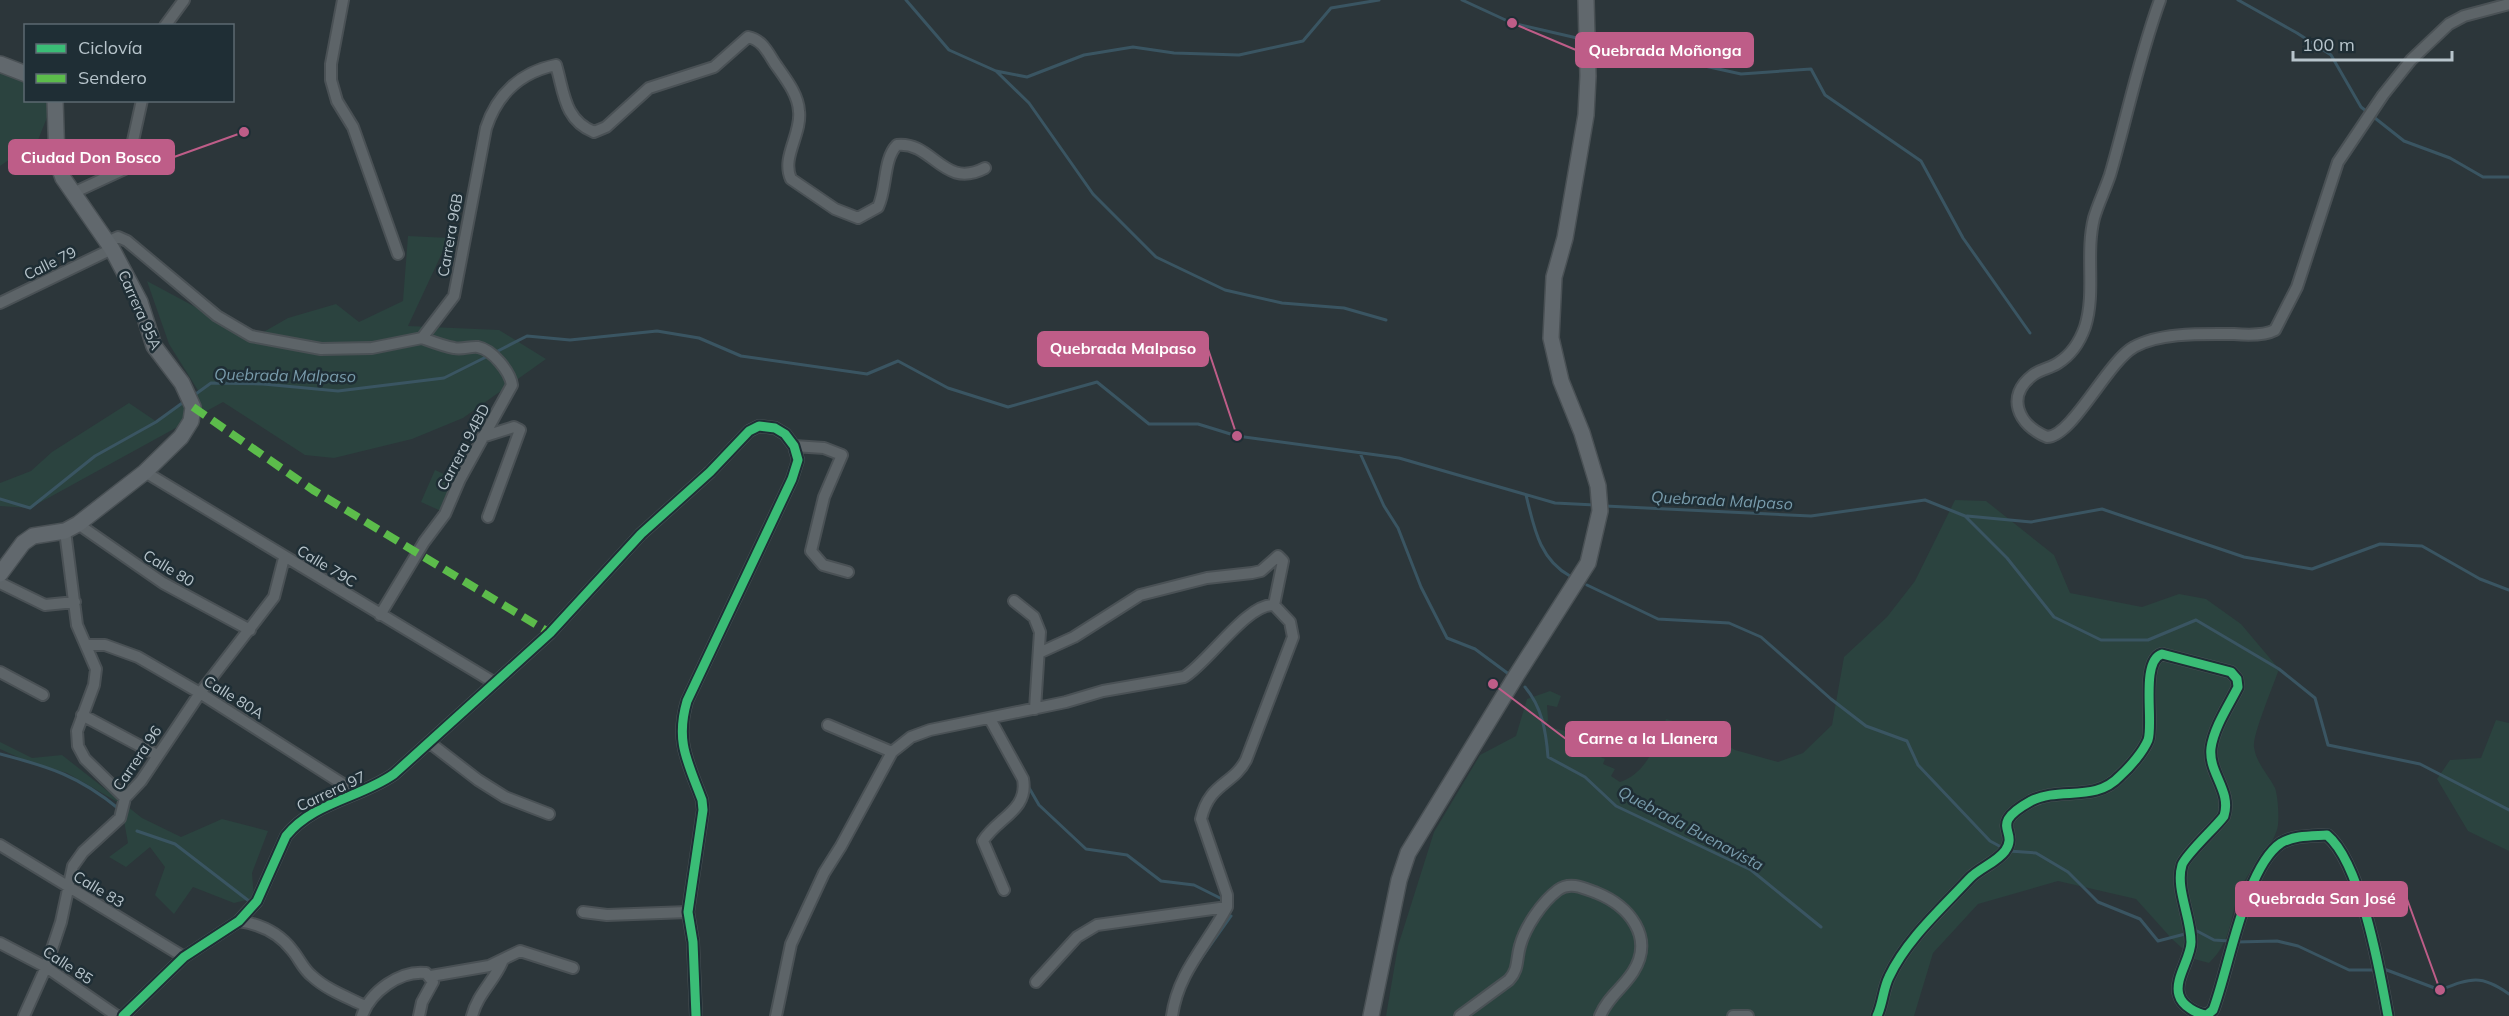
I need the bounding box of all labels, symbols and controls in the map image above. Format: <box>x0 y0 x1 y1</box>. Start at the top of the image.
legend <box>24 24 234 102</box>
scale bar <box>2293 24 2452 62</box>
callout: Quebrada Moñonga <box>1576 33 1753 67</box>
text: 100 m <box>2302 33 2355 56</box>
text: Ciclovía <box>78 36 143 59</box>
text: Quebrada Moñonga <box>1588 40 1742 60</box>
text: Sendero <box>78 66 147 89</box>
callout: Ciudad Don Bosco <box>9 140 174 174</box>
text: Ciudad Don Bosco <box>21 147 161 167</box>
street label: Carrera 96B <box>433 192 467 278</box>
street label: Calle 79 <box>21 242 79 284</box>
street label: Carrera 95A <box>114 267 166 353</box>
callout: Quebrada Malpaso <box>1038 332 1208 366</box>
text: Quebrada Malpaso <box>1050 338 1196 358</box>
water label: Quebrada Malpaso <box>214 364 356 386</box>
street label: Carrera 94BD <box>432 400 494 494</box>
water label: Quebrada Malpaso <box>1651 486 1793 514</box>
street label: Calle 79C <box>294 541 360 591</box>
street label: Calle 80 <box>140 545 198 591</box>
street label: Calle 80A <box>200 671 268 723</box>
street label: Carrera 96 <box>108 722 166 794</box>
callout: Carne a la Llanera <box>1566 722 1730 756</box>
text: Carne a la Llanera <box>1578 728 1718 748</box>
street label: Carrera 97 <box>293 767 369 815</box>
water label: Quebrada Buenavista <box>1615 781 1767 875</box>
street label: Calle 83 <box>70 866 128 912</box>
callout: Quebrada San José <box>2236 882 2407 916</box>
text: Quebrada San José <box>2248 888 2396 908</box>
street label: Calle 85 <box>39 942 97 988</box>

